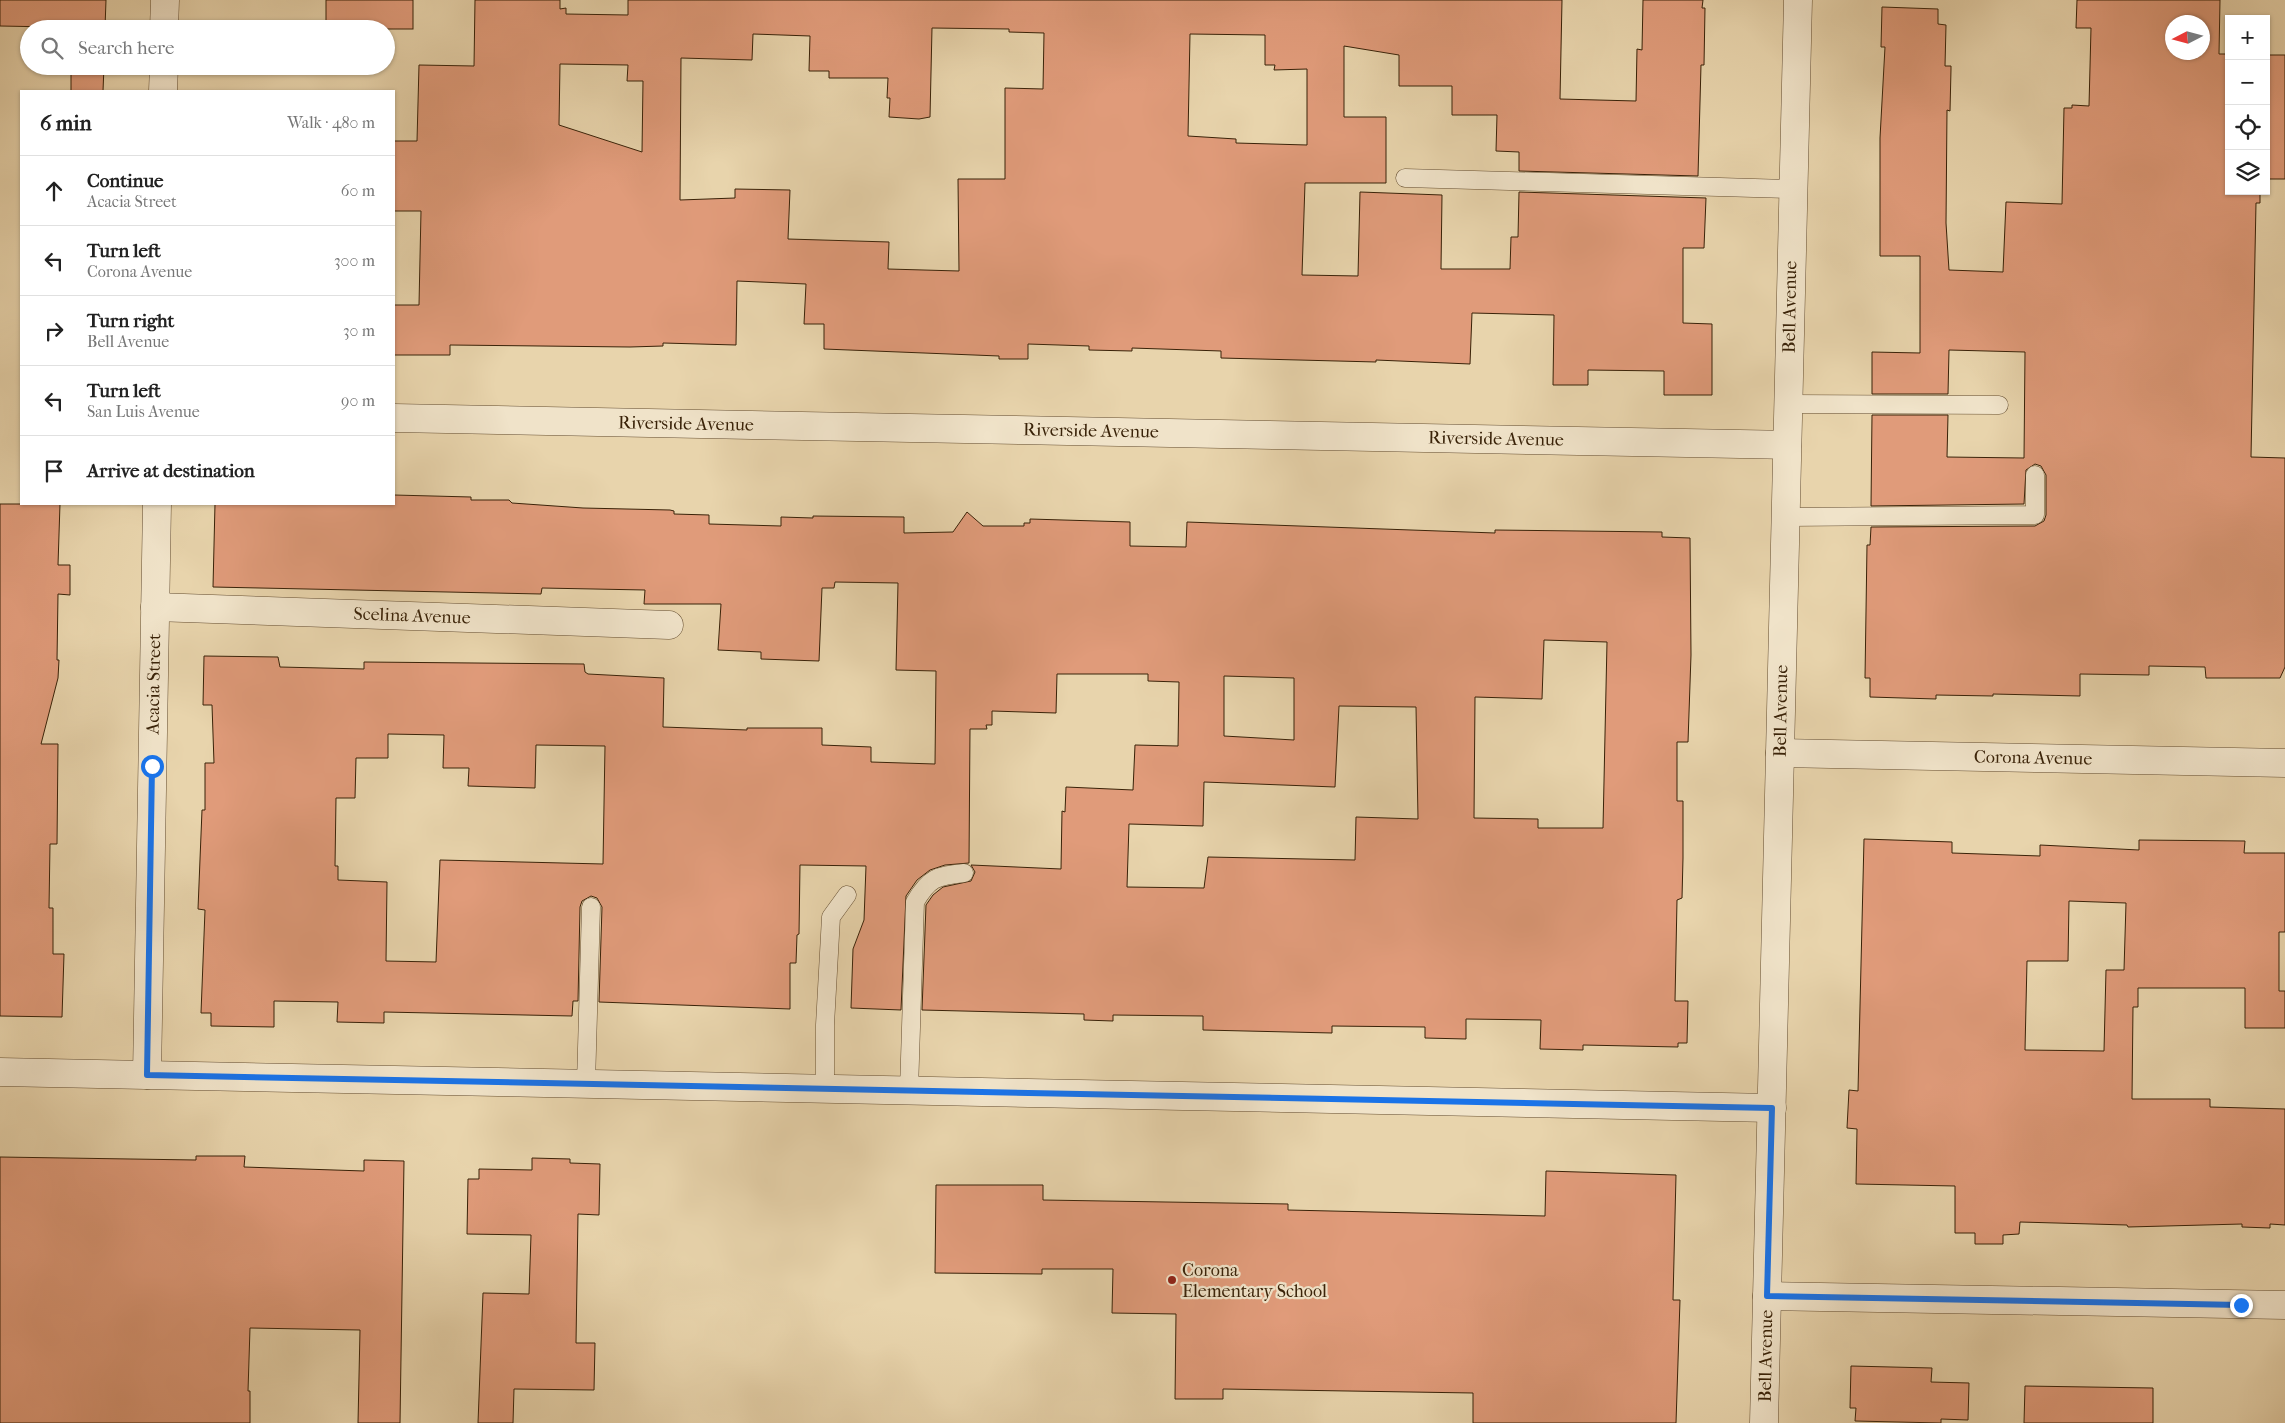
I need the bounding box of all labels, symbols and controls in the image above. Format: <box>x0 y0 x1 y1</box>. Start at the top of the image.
north arrow <box>2165 15 2210 60</box>
map controls <box>2225 15 2270 195</box>
button: + <box>2225 15 2270 60</box>
search box <box>20 20 395 75</box>
icon: search <box>38 34 66 62</box>
text: Search here <box>78 37 174 59</box>
button: − <box>2225 60 2270 105</box>
button: locate <box>2225 105 2270 150</box>
text: 6 min <box>40 111 92 135</box>
text: Walk · 480 m <box>287 113 375 132</box>
button: layers <box>2225 150 2270 195</box>
text: Continue <box>87 170 163 192</box>
icon: ahead <box>40 177 68 205</box>
text: 60 m <box>341 181 375 200</box>
text: Acacia Street <box>87 192 177 211</box>
text: Turn left <box>87 240 161 262</box>
icon: left <box>40 247 68 275</box>
text: 300 m <box>334 251 375 270</box>
street label: Bell Avenue <box>1779 261 1801 353</box>
text: Corona Avenue <box>87 262 192 281</box>
text: Turn right <box>87 310 174 332</box>
icon: right <box>40 317 68 345</box>
text: 30 m <box>343 321 375 340</box>
text: Bell Avenue <box>87 332 169 351</box>
text: Turn left <box>87 380 161 402</box>
icon: left <box>40 387 68 415</box>
text: 90 m <box>341 391 375 410</box>
text: San Luis Avenue <box>87 402 200 421</box>
street label: Riverside Avenue <box>618 412 754 436</box>
street label: Riverside Avenue <box>1023 419 1159 443</box>
street label: Riverside Avenue <box>1428 427 1564 451</box>
icon: arrive <box>40 457 68 485</box>
text: Arrive at destination <box>87 460 255 482</box>
street label: Scelina Avenue <box>353 603 471 629</box>
street label: Acacia Street <box>143 633 165 736</box>
street label: Bell Avenue <box>1770 665 1792 757</box>
street label: Corona Avenue <box>1974 746 2092 770</box>
route start <box>141 755 164 778</box>
place label: Corona Elementary School <box>1182 1260 1327 1302</box>
marker: Corona Elementary School <box>1166 1274 1178 1286</box>
route end <box>2230 1294 2253 1317</box>
street label: Bell Avenue <box>1755 1310 1777 1402</box>

